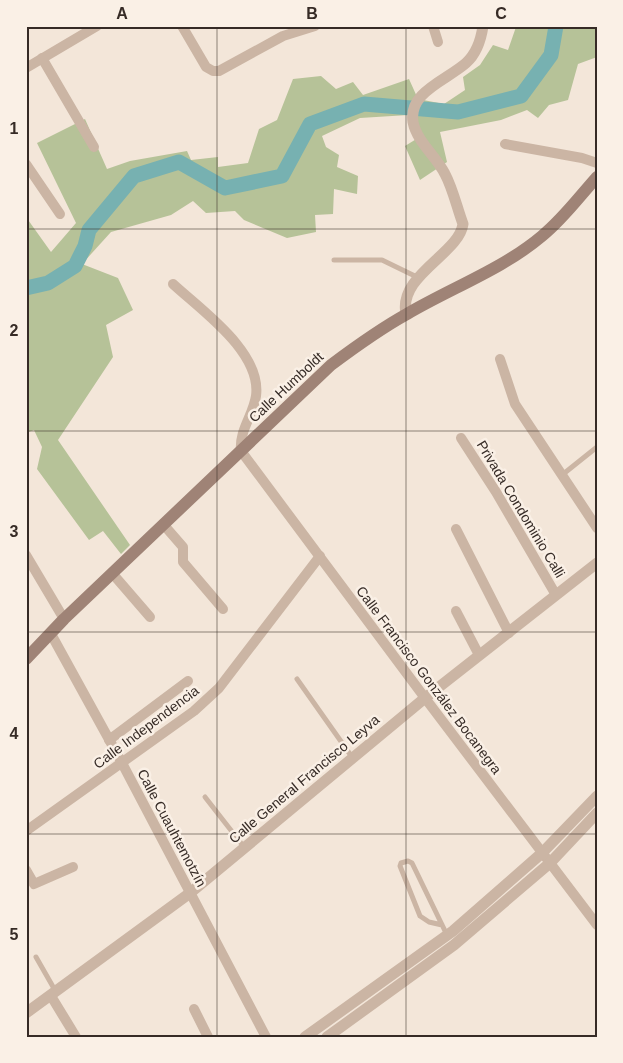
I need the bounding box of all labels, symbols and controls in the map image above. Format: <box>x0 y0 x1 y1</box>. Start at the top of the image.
text: A <box>116 5 128 22</box>
text: B <box>306 5 318 22</box>
text: C <box>495 5 507 22</box>
text: 1 <box>10 120 19 137</box>
text: 2 <box>10 322 19 339</box>
street label: Calle Humboldt <box>246 348 327 425</box>
street label: Privada Condominio Calli <box>474 438 568 580</box>
text: 3 <box>10 523 19 540</box>
street label: Calle Francisco González Bocanegra <box>353 583 505 777</box>
street label: Calle Independencia <box>90 682 202 772</box>
street label: Calle General Francisco Leyva <box>226 711 383 847</box>
text: 4 <box>10 725 19 742</box>
street label: Calle Cuauhtemotzín <box>134 767 210 889</box>
text: 5 <box>10 926 19 943</box>

